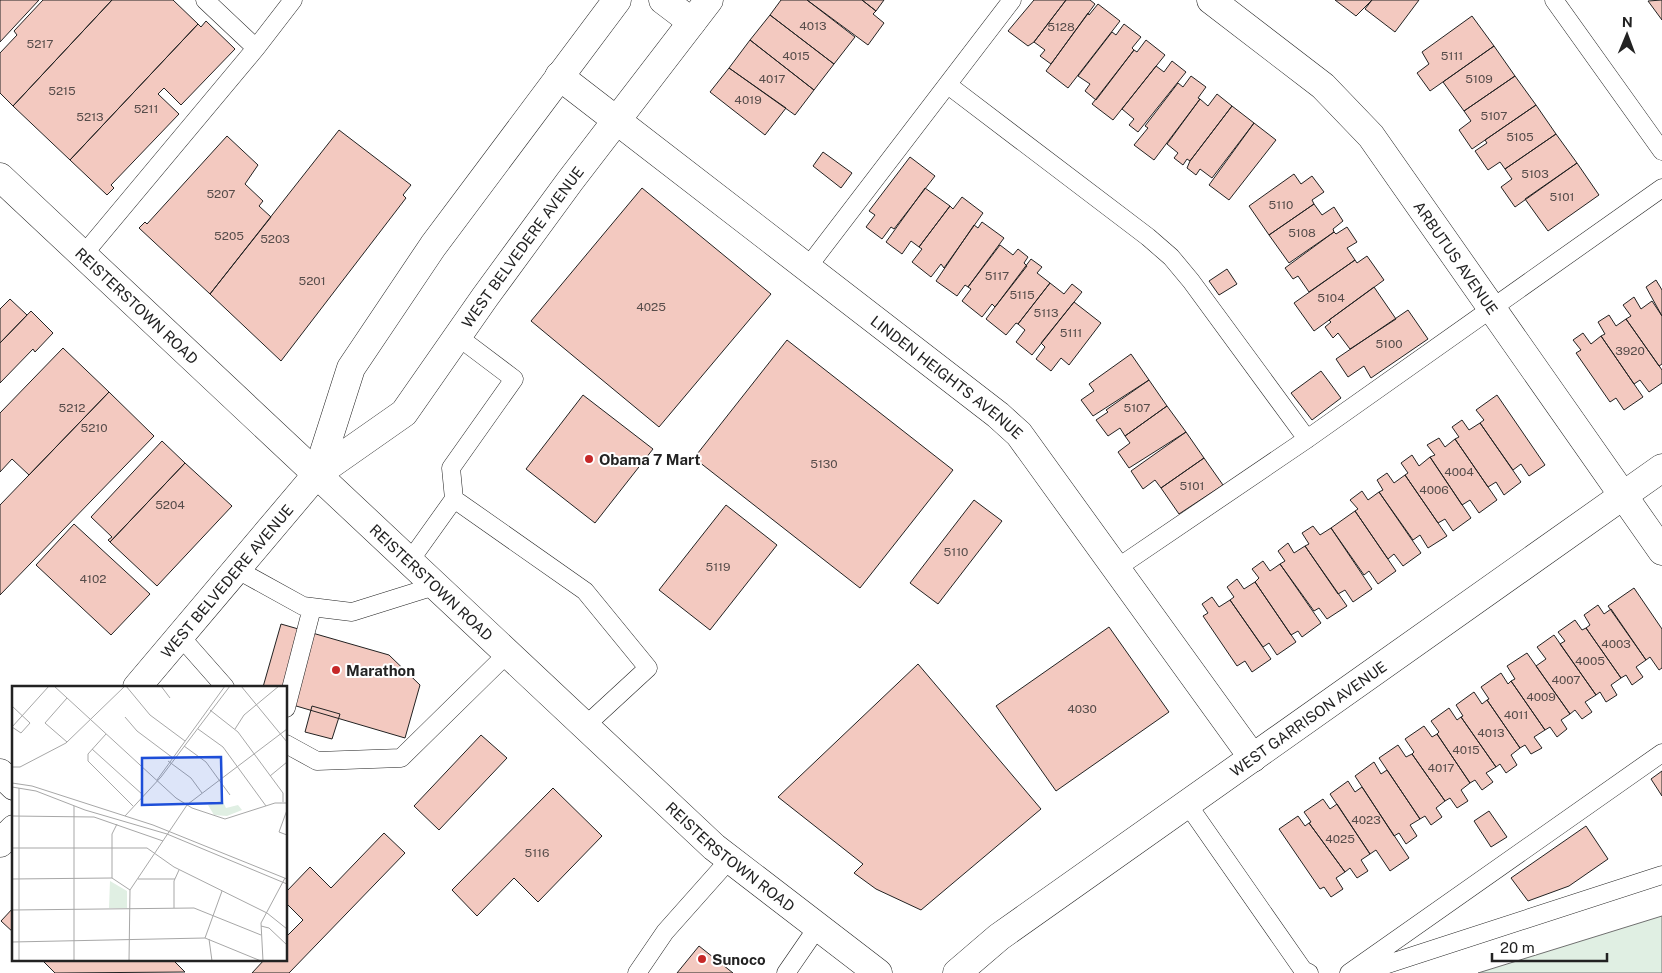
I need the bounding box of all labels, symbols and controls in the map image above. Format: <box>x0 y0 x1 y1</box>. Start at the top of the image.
north arrow <box>1602 10 1652 60</box>
text: N <box>1622 14 1633 30</box>
house number: 4013 <box>799 19 827 33</box>
house number: 5128 <box>1047 20 1075 34</box>
house number: 5217 <box>27 37 53 51</box>
house number: 4015 <box>782 49 810 63</box>
house number: 5111 <box>1441 49 1463 63</box>
house number: 4017 <box>759 72 785 86</box>
house number: 5109 <box>1465 72 1493 86</box>
house number: 5215 <box>48 84 76 98</box>
house number: 4019 <box>734 93 762 107</box>
house number: 5211 <box>134 102 158 116</box>
house number: 5107 <box>1481 109 1507 123</box>
house number: 5213 <box>76 110 104 124</box>
house number: 5105 <box>1506 130 1534 144</box>
street label: WEST BELVEDERE AVENUE <box>458 163 587 331</box>
house number: 5103 <box>1521 167 1549 181</box>
house number: 5207 <box>206 187 236 201</box>
house number: 5101 <box>1550 190 1574 204</box>
house number: 5110 <box>1269 198 1293 212</box>
street label: ARBUTUS AVENUE <box>1411 198 1502 317</box>
house number: 5108 <box>1288 226 1316 240</box>
house number: 5205 <box>214 229 244 243</box>
house number: 5203 <box>260 232 290 246</box>
street label: REISTERSTOWN ROAD <box>72 244 202 367</box>
house number: 5117 <box>985 269 1009 283</box>
house number: 5201 <box>298 274 326 288</box>
house number: 5115 <box>1009 288 1035 302</box>
house number: 5104 <box>1317 291 1345 305</box>
house number: 4025 <box>636 300 666 314</box>
house number: 5113 <box>1033 306 1059 320</box>
street label: LINDEN HEIGHTS AVENUE <box>868 312 1027 442</box>
house number: 5111 <box>1060 326 1082 340</box>
house number: 5100 <box>1375 337 1403 351</box>
house number: 3920 <box>1615 344 1645 358</box>
house number: 5212 <box>59 401 85 415</box>
house number: 5107 <box>1124 401 1150 415</box>
house number: 5210 <box>80 421 108 435</box>
place label: Obama 7 Mart <box>599 451 700 468</box>
marker: Obama 7 Mart <box>583 453 595 465</box>
house number: 5130 <box>810 457 838 471</box>
house number: 4004 <box>1444 465 1474 479</box>
house number: 5101 <box>1180 479 1204 493</box>
house number: 4006 <box>1419 483 1449 497</box>
house number: 5204 <box>155 498 185 512</box>
street label: WEST BELVEDERE AVENUE <box>157 501 296 661</box>
street label: REISTERSTOWN ROAD <box>367 520 497 644</box>
house number: 5110 <box>944 545 968 559</box>
house number: 5119 <box>706 560 730 574</box>
house number: 4102 <box>80 572 106 586</box>
house number: 4003 <box>1601 637 1631 651</box>
house number: 4005 <box>1575 654 1605 668</box>
street label: WEST GARRISON AVENUE <box>1227 657 1390 779</box>
place label: Marathon <box>346 662 415 679</box>
marker: Marathon <box>330 664 342 676</box>
house number: 4007 <box>1551 673 1581 687</box>
inset map <box>12 686 288 960</box>
house number: 4009 <box>1526 690 1556 704</box>
house number: 4030 <box>1067 702 1097 716</box>
house number: 4011 <box>1504 708 1528 722</box>
house number: 4013 <box>1477 726 1505 740</box>
house number: 4015 <box>1452 743 1480 757</box>
house number: 4017 <box>1428 761 1454 775</box>
street label: REISTERSTOWN ROAD <box>663 798 798 915</box>
house number: 4023 <box>1351 813 1381 827</box>
house number: 4025 <box>1325 832 1355 846</box>
house number: 5116 <box>525 846 549 860</box>
scale bar <box>1492 930 1607 962</box>
text: 20 m <box>1500 939 1535 956</box>
place label: Sunoco <box>712 951 766 968</box>
marker: Sunoco <box>696 953 708 965</box>

